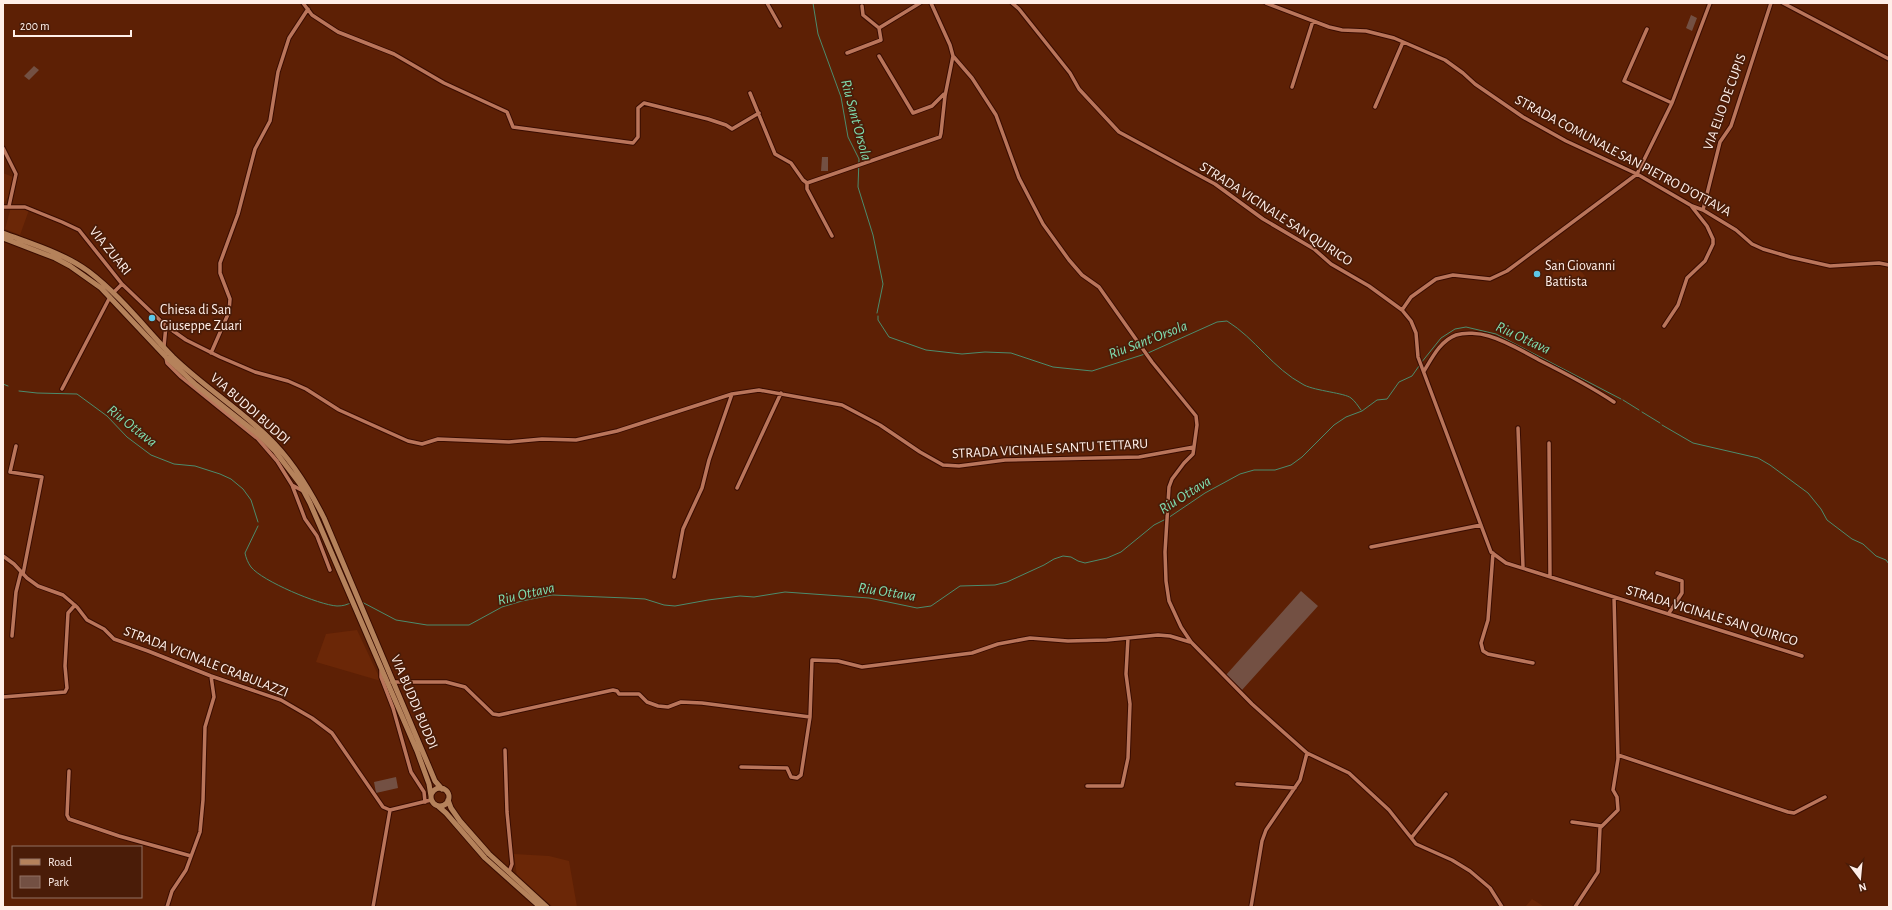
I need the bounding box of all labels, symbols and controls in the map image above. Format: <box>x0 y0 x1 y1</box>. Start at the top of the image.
scale bar <box>14 12 131 38</box>
text: 200 m <box>20 20 50 32</box>
street label: VIA ELIO DE CUPIS <box>1701 52 1749 152</box>
water label: Riu Sant'Orsola <box>838 78 874 162</box>
street label: STRADA COMUNALE SAN PIETRO D'OTTAVA <box>1513 93 1733 219</box>
street label: STRADA VICINALE SAN QUIRICO <box>1197 159 1355 269</box>
street label: VIA ZUARI <box>86 224 134 278</box>
place label: San Giovanni Battista <box>1545 259 1615 289</box>
marker: San Giovanni Battista <box>1532 269 1542 279</box>
place label: Chiesa di San Giuseppe Zuari <box>160 303 242 333</box>
marker: Chiesa di San Giuseppe Zuari <box>147 313 157 323</box>
water label: Riu Sant'Orsola <box>1106 318 1190 362</box>
water label: Riu Ottava <box>1493 319 1553 357</box>
street label: VIA BUDDI BUDDI <box>207 371 293 447</box>
water label: Riu Ottava <box>104 402 160 450</box>
street label: STRADA VICINALE SANTU TETTARU <box>952 437 1148 461</box>
water label: Riu Ottava <box>1156 473 1214 517</box>
water label: Riu Ottava <box>496 580 556 608</box>
water label: Riu Ottava <box>857 580 917 604</box>
street label: STRADA VICINALE SAN QUIRICO <box>1624 583 1800 649</box>
street label: STRADA VICINALE CRABULAZZI <box>122 624 290 700</box>
street label: VIA BUDDI BUDDI <box>388 653 440 751</box>
legend <box>12 846 142 898</box>
text: Road <box>48 856 72 868</box>
north arrow <box>1840 858 1880 898</box>
text: Park <box>48 876 69 888</box>
text: N <box>1857 881 1868 893</box>

